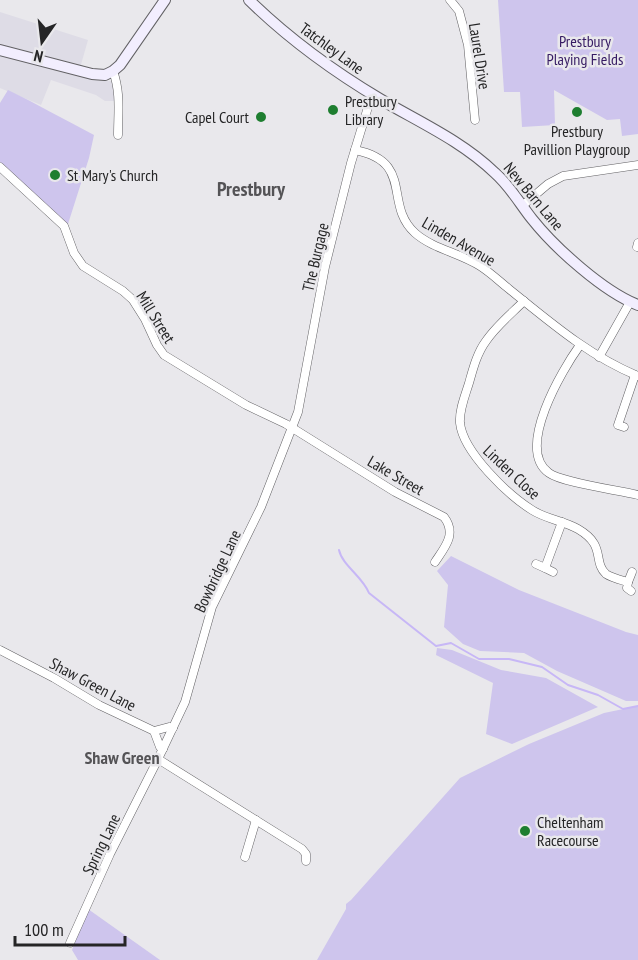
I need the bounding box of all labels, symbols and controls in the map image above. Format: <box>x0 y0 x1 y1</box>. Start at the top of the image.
north arrow <box>12 12 72 72</box>
street label: Tatchley Lane <box>296 18 368 78</box>
street label: Laurel Drive <box>465 21 495 91</box>
park label: Prestbury Playing Fields <box>547 31 623 69</box>
text: N <box>32 46 45 67</box>
place label: Prestbury Library <box>345 91 397 129</box>
marker: Prestbury Library <box>326 103 340 117</box>
marker: Prestbury Pavillion Playgroup <box>570 105 584 119</box>
place label: Capel Court <box>185 107 250 127</box>
marker: Capel Court <box>254 110 268 124</box>
place label: Prestbury Pavillion Playgroup <box>524 121 630 159</box>
street label: New Barn Lane <box>500 158 568 234</box>
place label: St Mary's Church <box>67 165 158 185</box>
marker: St Mary's Church <box>48 168 62 182</box>
district label: Prestbury <box>217 176 286 202</box>
street label: Linden Avenue <box>419 212 499 270</box>
street label: The Burgage <box>297 221 333 293</box>
street label: Mill Street <box>132 287 180 347</box>
street label: Linden Close <box>479 440 545 504</box>
street label: Lake Street <box>364 451 428 499</box>
street label: Bowbridge Lane <box>189 527 245 615</box>
street label: Shaw Green Lane <box>46 653 140 715</box>
district label: Shaw Green <box>84 746 160 769</box>
street label: Spring Lane <box>78 810 124 878</box>
place label: Cheltenham Racecourse <box>537 812 603 850</box>
marker: Cheltenham Racecourse <box>518 824 532 838</box>
scale bar <box>15 909 124 947</box>
text: 100 m <box>24 918 64 941</box>

